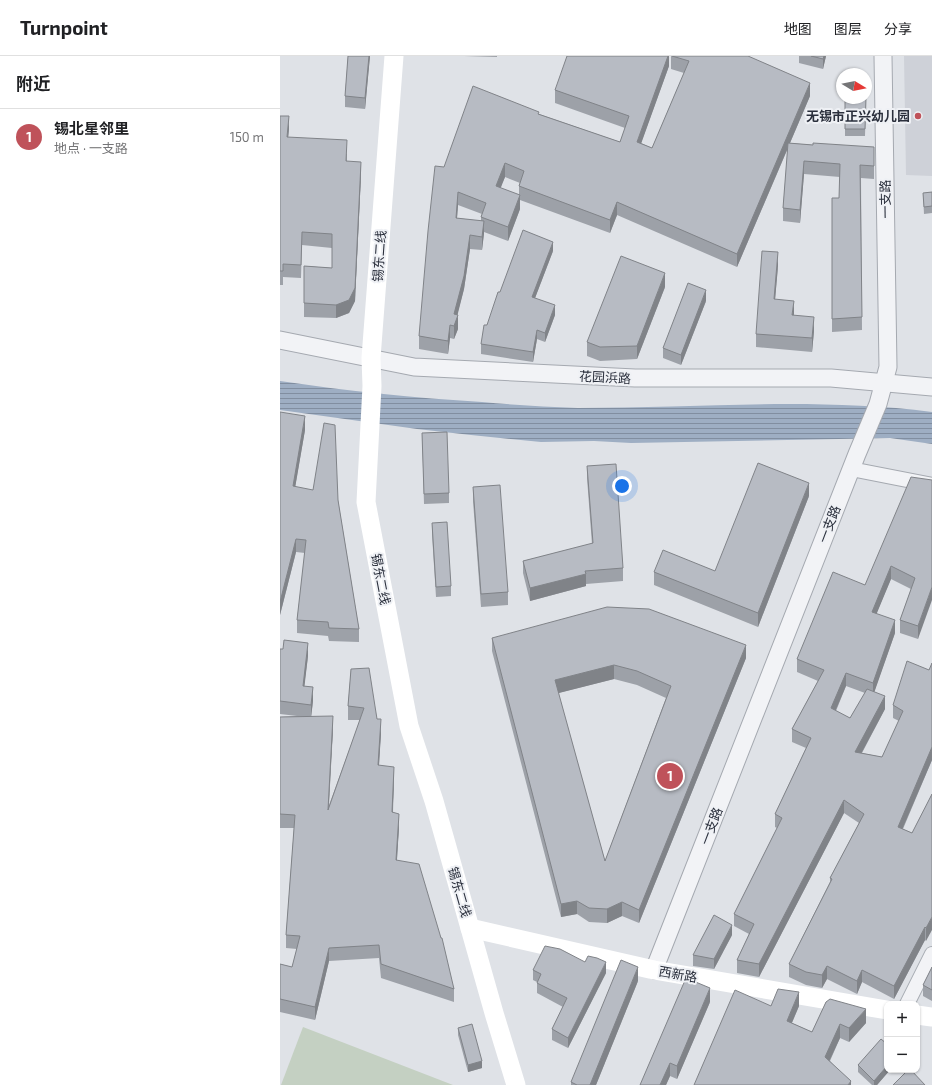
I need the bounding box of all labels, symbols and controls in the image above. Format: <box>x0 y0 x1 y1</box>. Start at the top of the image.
text: Turnpoint <box>20 16 108 39</box>
text: 地图 <box>784 20 812 37</box>
text: 图层 <box>834 20 862 37</box>
text: 分享 <box>884 20 912 37</box>
north arrow <box>836 68 872 104</box>
text: 附近 <box>16 73 50 93</box>
place label: 无锡市正兴幼儿园 <box>806 108 910 124</box>
marker: 无锡市正兴幼儿园 <box>913 111 923 121</box>
text: 锡北星邻里 <box>54 119 129 137</box>
text: 1 <box>26 129 32 145</box>
text: 150 m <box>230 129 264 145</box>
text: 地点 · 一支路 <box>54 140 128 156</box>
street label: 一支路 <box>877 179 893 219</box>
street label: 锡东二线 <box>369 229 389 283</box>
street label: 花园浜路 <box>579 368 631 386</box>
your location <box>612 476 632 496</box>
street label: 一支路 <box>815 503 843 545</box>
street label: 锡东二线 <box>368 552 394 606</box>
pin: 1 <box>657 761 683 791</box>
street label: 一支路 <box>697 805 725 847</box>
street label: 锡东二线 <box>445 865 475 919</box>
street label: 西新路 <box>657 963 699 985</box>
map controls <box>884 1001 920 1073</box>
button: + <box>884 1001 920 1037</box>
button: − <box>884 1037 920 1073</box>

